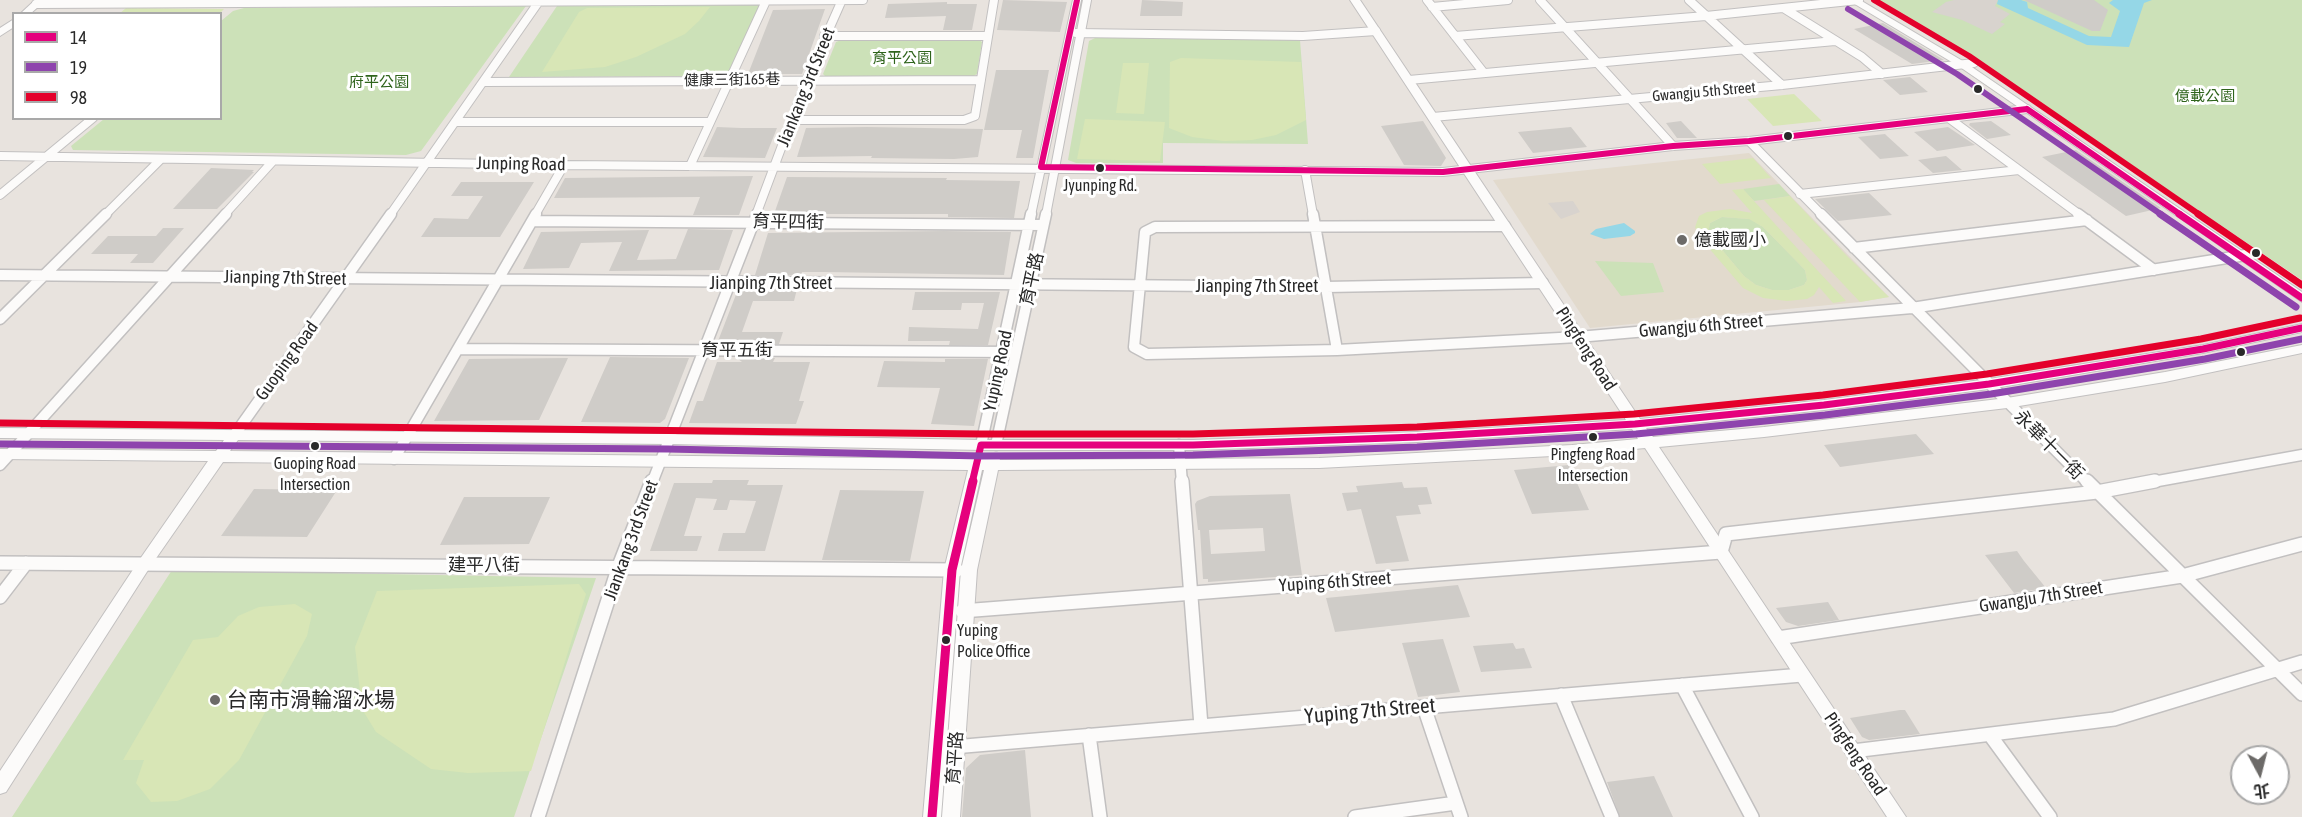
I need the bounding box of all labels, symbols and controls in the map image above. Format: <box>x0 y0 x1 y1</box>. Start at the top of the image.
legend <box>12 12 222 120</box>
street label: Jiankang 3rd Street <box>772 24 840 150</box>
text: 14 <box>70 27 87 48</box>
park label: 育平公園 <box>872 49 932 67</box>
text: 19 <box>70 57 87 78</box>
street label: 健康三街165巷 <box>684 70 780 90</box>
park label: 府平公園 <box>349 73 409 91</box>
street label: Gwangju 5th Street <box>1652 79 1756 105</box>
unlabelled marker <box>1972 83 1984 95</box>
text: 98 <box>70 87 87 108</box>
park label: 億載公園 <box>2175 87 2235 105</box>
unlabelled marker <box>1782 130 1794 142</box>
street label: Junping Road <box>476 152 566 176</box>
marker: Jyunping Rd. <box>1094 162 1106 174</box>
place label: Jyunping Rd. <box>1063 176 1137 196</box>
street label: 育平四街 <box>752 211 824 233</box>
place label: 億載國小 <box>1694 229 1766 251</box>
marker: 億載國小 <box>1675 233 1689 247</box>
unlabelled marker <box>2250 247 2262 259</box>
street label: 育平路 <box>1016 250 1048 308</box>
street label: Jianping 7th Street <box>223 266 347 290</box>
street label: Jianping 7th Street <box>710 272 832 294</box>
street label: Jianping 7th Street <box>1196 275 1318 297</box>
street label: Pingfeng Road <box>1551 303 1621 395</box>
street label: Gwangju 6th Street <box>1638 310 1764 342</box>
street label: Guoping Road <box>251 317 323 405</box>
street label: Yuping Road <box>979 328 1017 414</box>
street label: 育平五街 <box>701 339 773 361</box>
unlabelled marker <box>2235 346 2247 358</box>
street label: 永華十一街 <box>2010 406 2088 484</box>
marker: Pingfeng Road Intersection <box>1587 431 1599 443</box>
marker: Guoping Road Intersection <box>309 440 321 452</box>
place label: Pingfeng Road Intersection <box>1551 445 1635 483</box>
place label: Guoping Road Intersection <box>274 454 356 492</box>
street label: Jiankang 3rd Street <box>599 477 663 603</box>
street label: 建平八街 <box>448 554 520 576</box>
street label: Yuping 6th Street <box>1278 567 1392 597</box>
street label: Gwangju 7th Street <box>1978 577 2104 617</box>
place label: Yuping Police Office <box>957 621 1030 659</box>
marker: Yuping Police Office <box>940 634 952 646</box>
place label: 台南市滑輪溜冰場 <box>227 687 395 713</box>
marker: 台南市滑輪溜冰場 <box>208 693 222 707</box>
street label: Yuping 7th Street <box>1303 693 1437 729</box>
street label: Pingfeng Road <box>1819 708 1891 800</box>
street label: 育平路 <box>942 730 968 786</box>
north arrow <box>2230 745 2290 805</box>
text: 北 <box>2253 781 2271 801</box>

